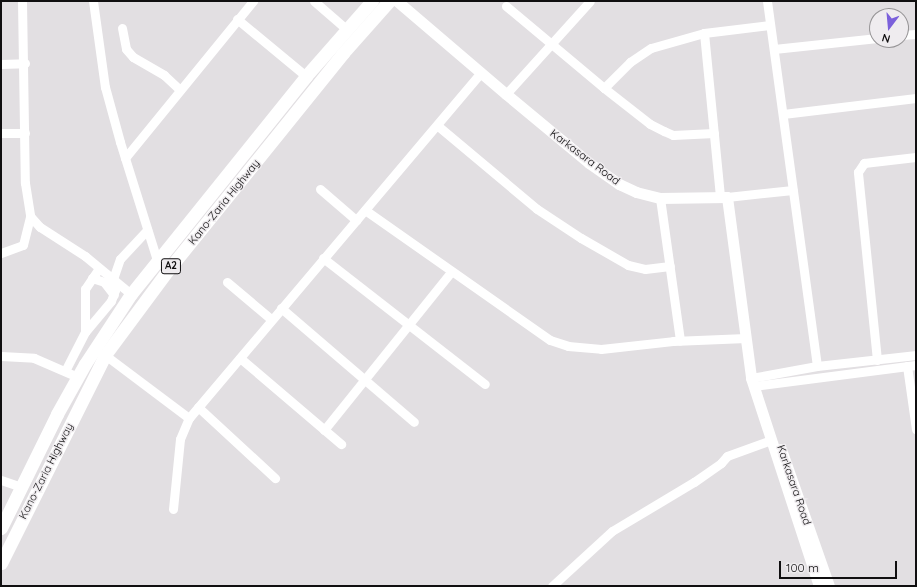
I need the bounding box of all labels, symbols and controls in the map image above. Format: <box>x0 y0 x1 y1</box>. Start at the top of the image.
north arrow <box>869 8 909 48</box>
text: N <box>880 31 892 46</box>
street label: Karkasara Road <box>548 127 622 187</box>
street label: Kano-Zaria Highway <box>186 157 262 247</box>
road number: A2 <box>160 258 182 274</box>
street label: Kano-Zaria Highway <box>16 421 76 521</box>
street label: Karkasara Road <box>774 443 814 527</box>
scale bar <box>781 553 899 579</box>
text: 100 m <box>786 560 819 575</box>

